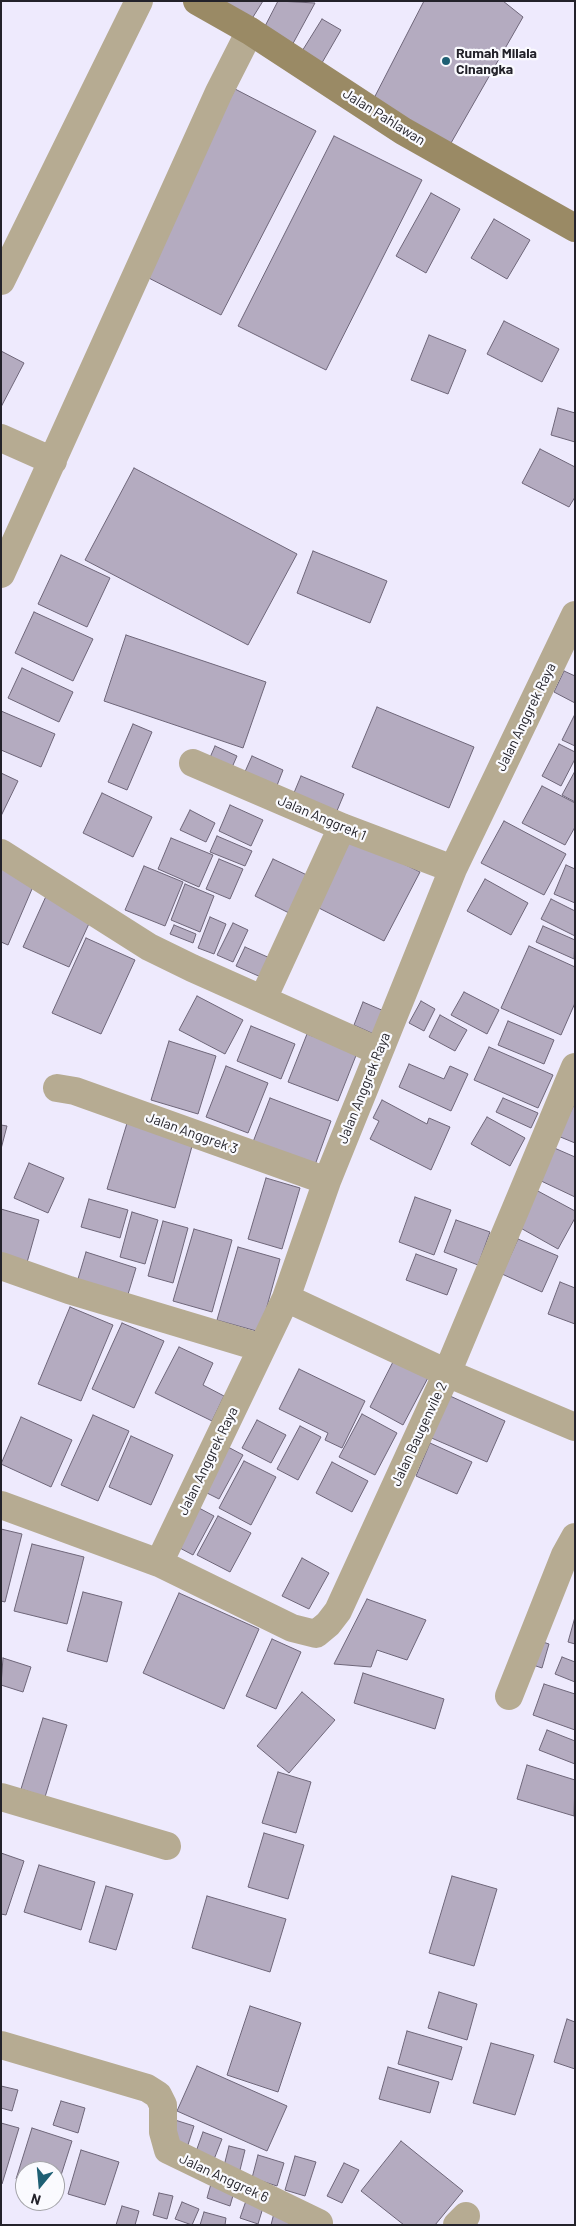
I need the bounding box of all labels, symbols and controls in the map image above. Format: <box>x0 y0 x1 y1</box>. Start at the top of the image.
place label: Rumah Milala Cinangka <box>456 45 537 78</box>
marker: Rumah Milala Cinangka <box>440 55 452 67</box>
street label: Jalan Pahlawan <box>340 85 428 149</box>
street label: Jalan Anggrek Raya <box>493 660 559 774</box>
street label: Jalan Anggrek 1 <box>275 792 369 844</box>
street label: Jalan Anggrek Raya <box>334 1030 394 1146</box>
street label: Jalan Anggrek 3 <box>144 1109 240 1157</box>
street label: Jalan Baugenvile 2 <box>388 1379 450 1489</box>
street label: Jalan Anggrek Raya <box>175 1404 241 1518</box>
street label: Jalan Anggrek 6 <box>177 2150 271 2206</box>
north arrow <box>15 2161 65 2211</box>
text: N <box>29 2190 43 2209</box>

